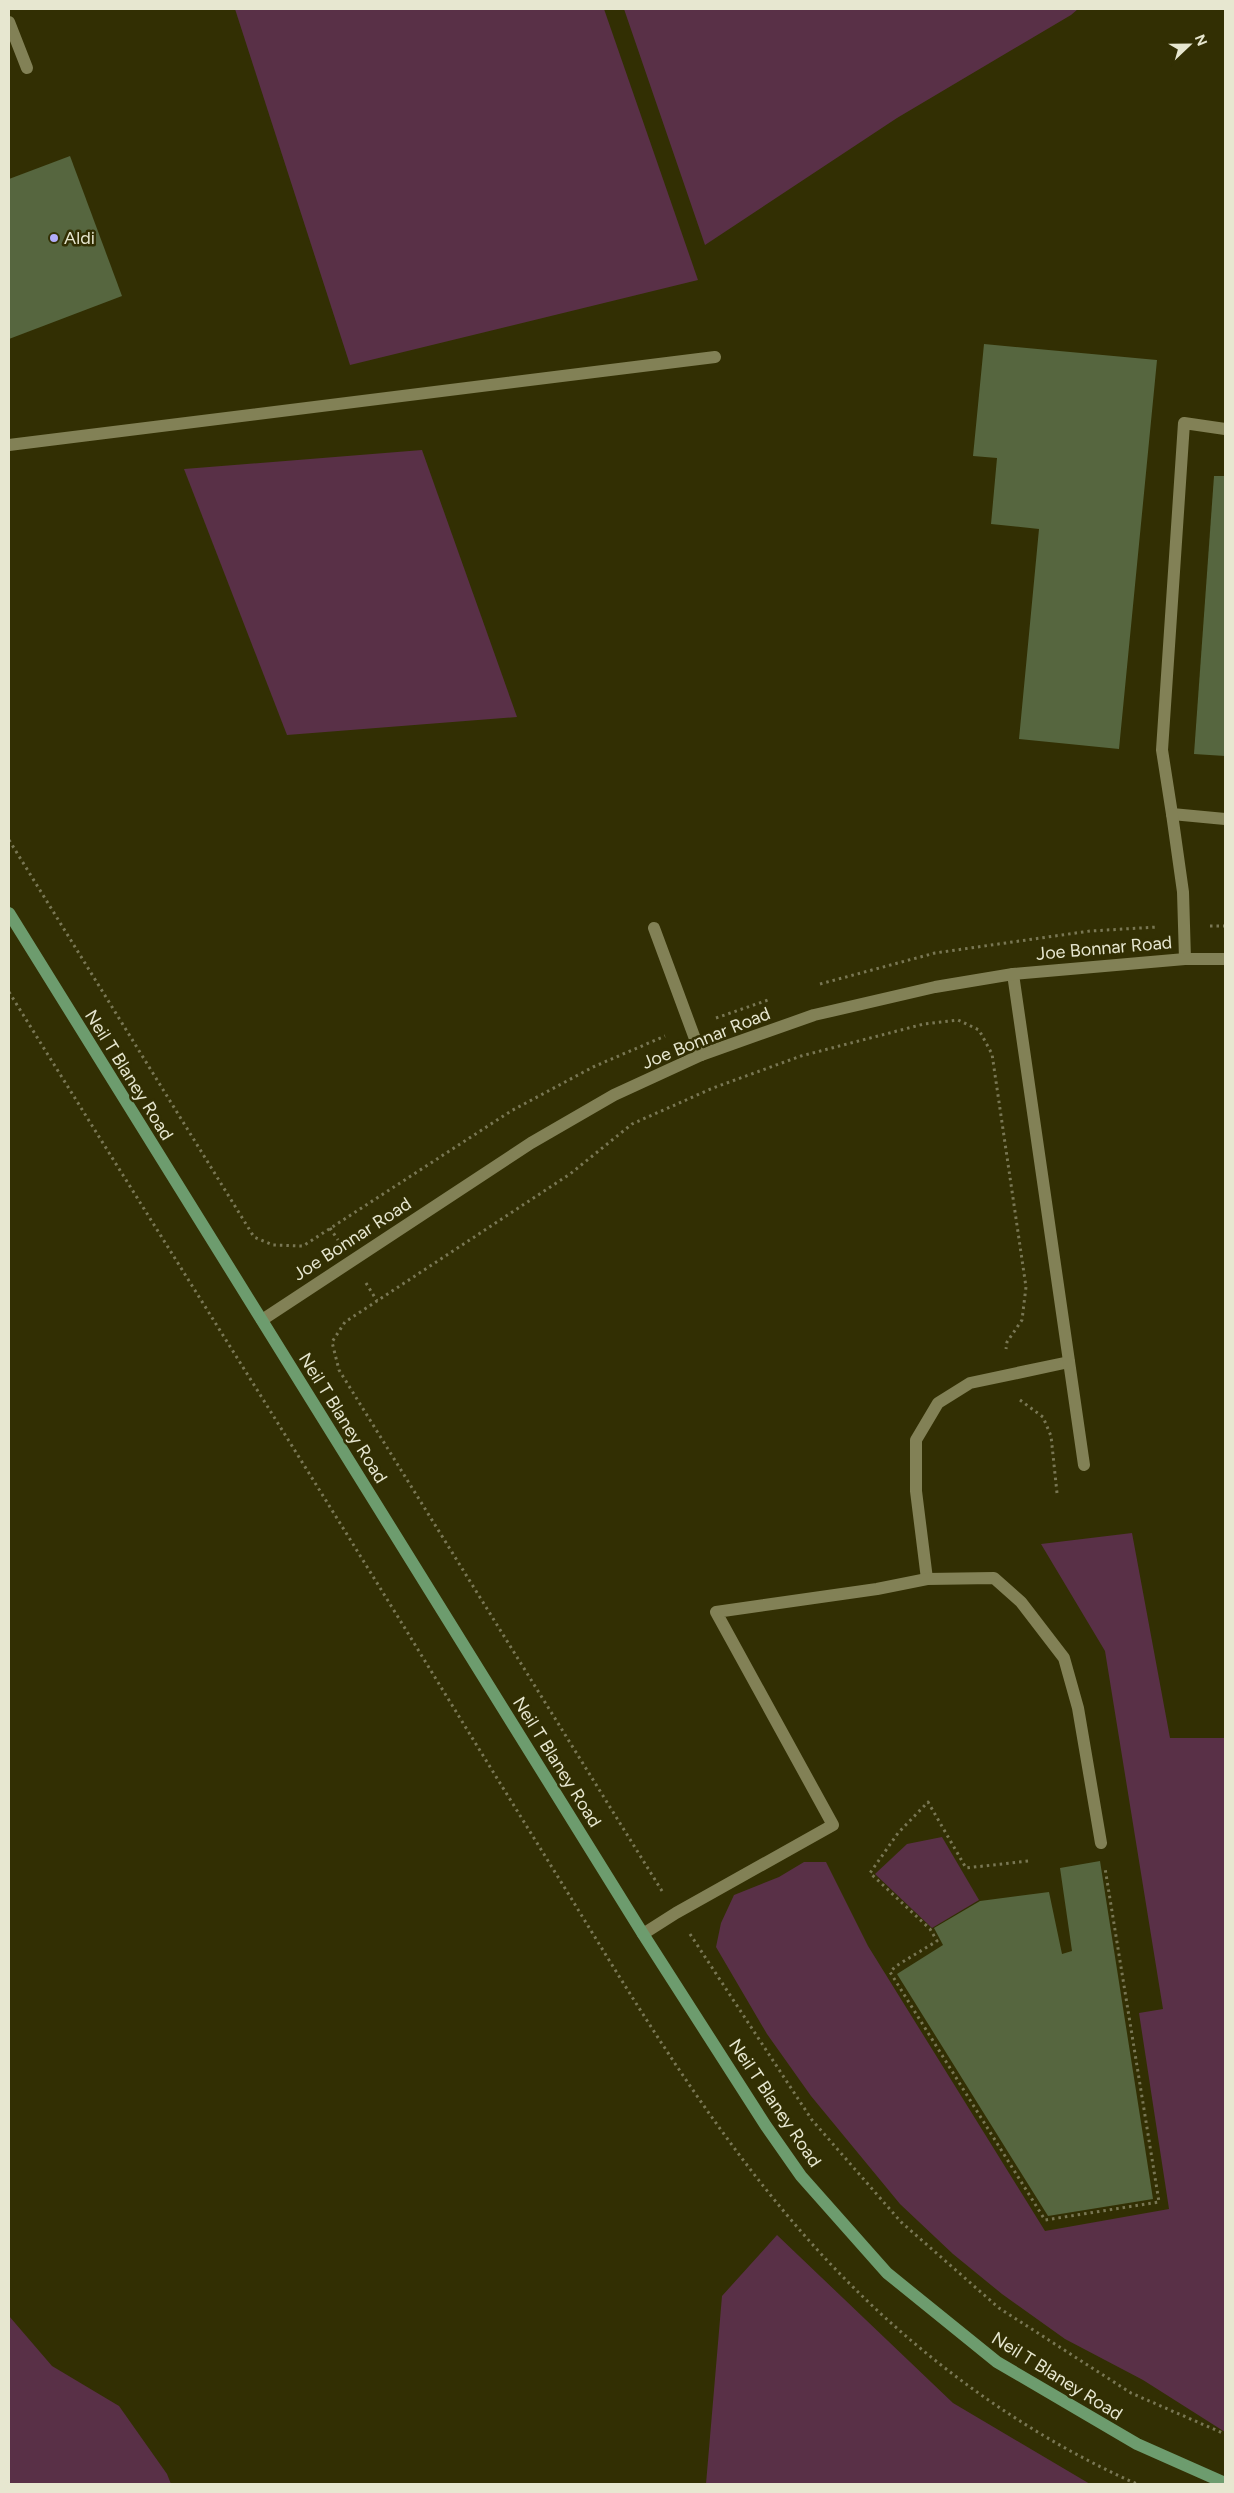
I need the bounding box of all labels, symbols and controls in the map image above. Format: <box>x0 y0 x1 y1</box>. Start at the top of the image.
north arrow <box>1164 20 1214 70</box>
text: N <box>1191 32 1210 49</box>
place label: Aldi <box>64 227 95 249</box>
marker: Aldi <box>48 232 60 244</box>
street label: Joe Bonnar Road <box>1035 931 1173 965</box>
street label: Joe Bonnar Road <box>639 1002 773 1074</box>
street label: Neil T Blaney Road <box>80 1006 178 1144</box>
street label: Joe Bonnar Road <box>289 1193 415 1285</box>
street label: Neil T Blaney Road <box>294 1349 392 1487</box>
street label: Neil T Blaney Road <box>508 1693 606 1831</box>
street label: Neil T Blaney Road <box>724 2035 826 2171</box>
street label: Neil T Blaney Road <box>988 2327 1126 2425</box>

